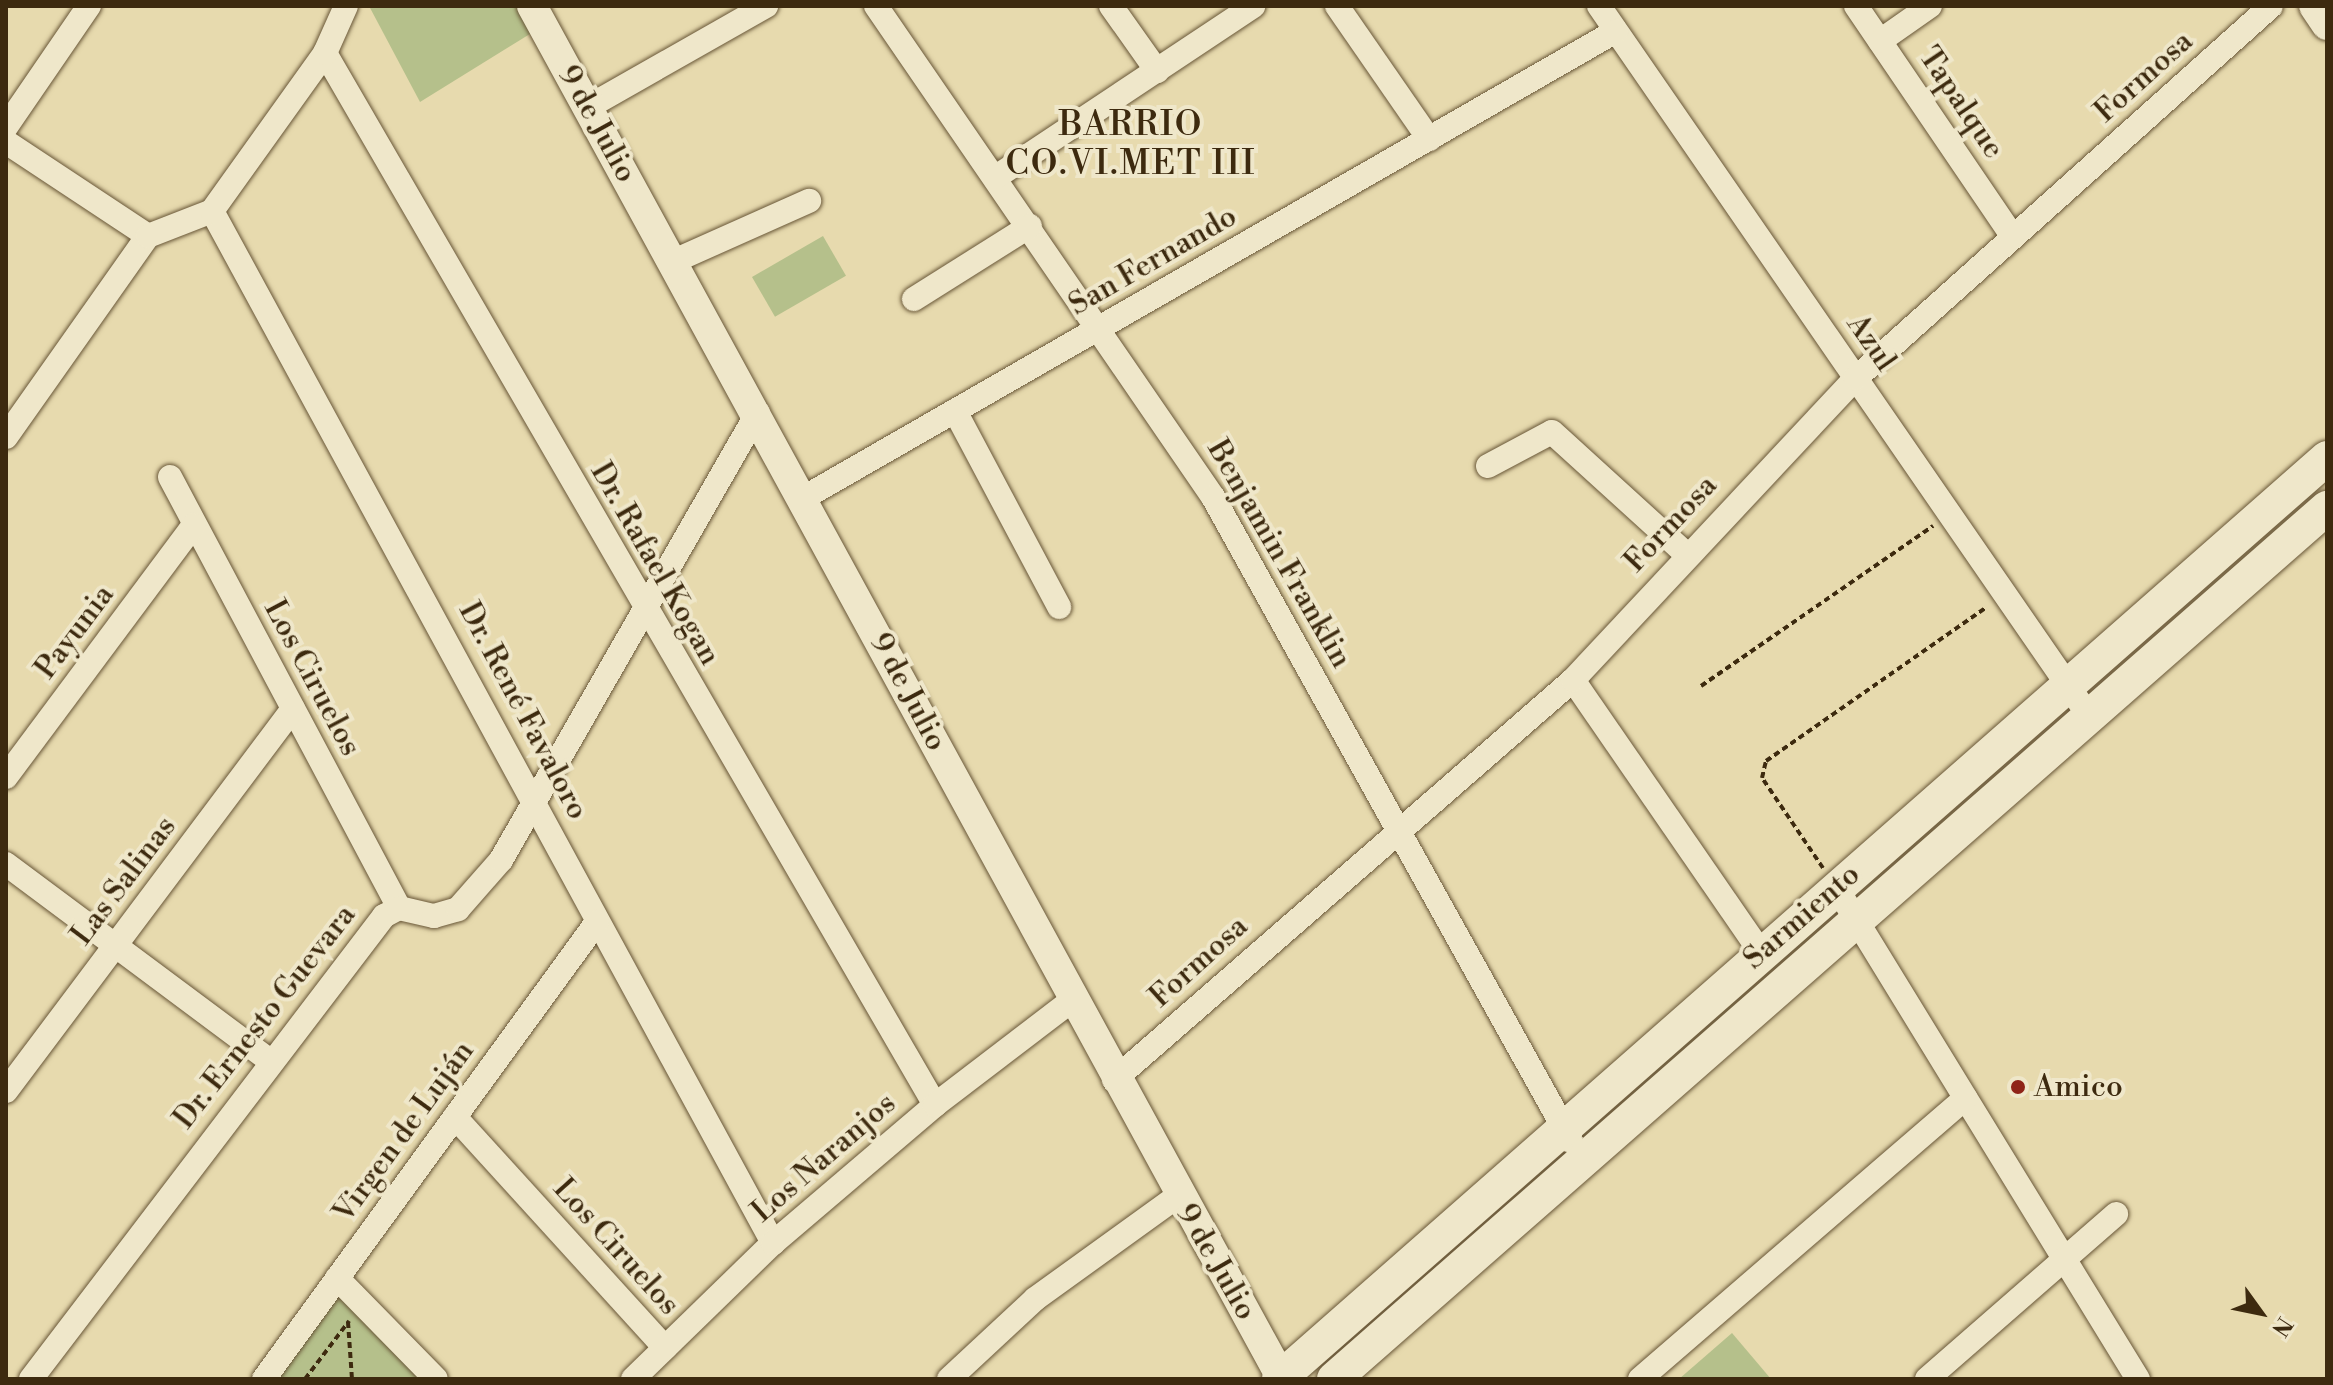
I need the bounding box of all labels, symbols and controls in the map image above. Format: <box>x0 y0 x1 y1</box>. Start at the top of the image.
street label: Formosa <box>2088 24 2200 130</box>
street label: Tapalque <box>1911 40 2011 166</box>
street label: 9 de Julio <box>550 59 644 189</box>
district label: BARRIO CO.VI.MET III <box>1006 105 1256 184</box>
street label: San Fernando <box>1063 199 1243 323</box>
street label: Azul <box>1839 308 1903 378</box>
street label: Benjamin Franklin <box>1199 434 1359 674</box>
street label: Dr. Rafael Kogan <box>582 456 728 672</box>
street label: Formosa <box>1617 468 1725 580</box>
street label: Payunia <box>28 578 122 686</box>
street label: Los Ciruelos <box>256 594 368 762</box>
street label: Dr. René Favaloro <box>451 596 595 826</box>
street label: 9 de Julio <box>862 627 954 757</box>
street label: Las Salinas <box>64 810 184 952</box>
street label: Sarmiento <box>1736 857 1868 977</box>
street label: Dr. Ernesto Guevara <box>166 898 364 1136</box>
street label: Formosa <box>1143 909 1255 1015</box>
street label: Virgen de Luján <box>326 1034 482 1230</box>
place label: Amico <box>2034 1069 2123 1105</box>
marker: Amico <box>2009 1078 2027 1096</box>
street label: Los Naranjos <box>745 1086 903 1230</box>
street label: Los Ciruelos <box>545 1171 687 1323</box>
street label: 9 de Julio <box>1168 1197 1264 1327</box>
north arrow <box>2221 1273 2301 1353</box>
text: N <box>2265 1312 2298 1341</box>

